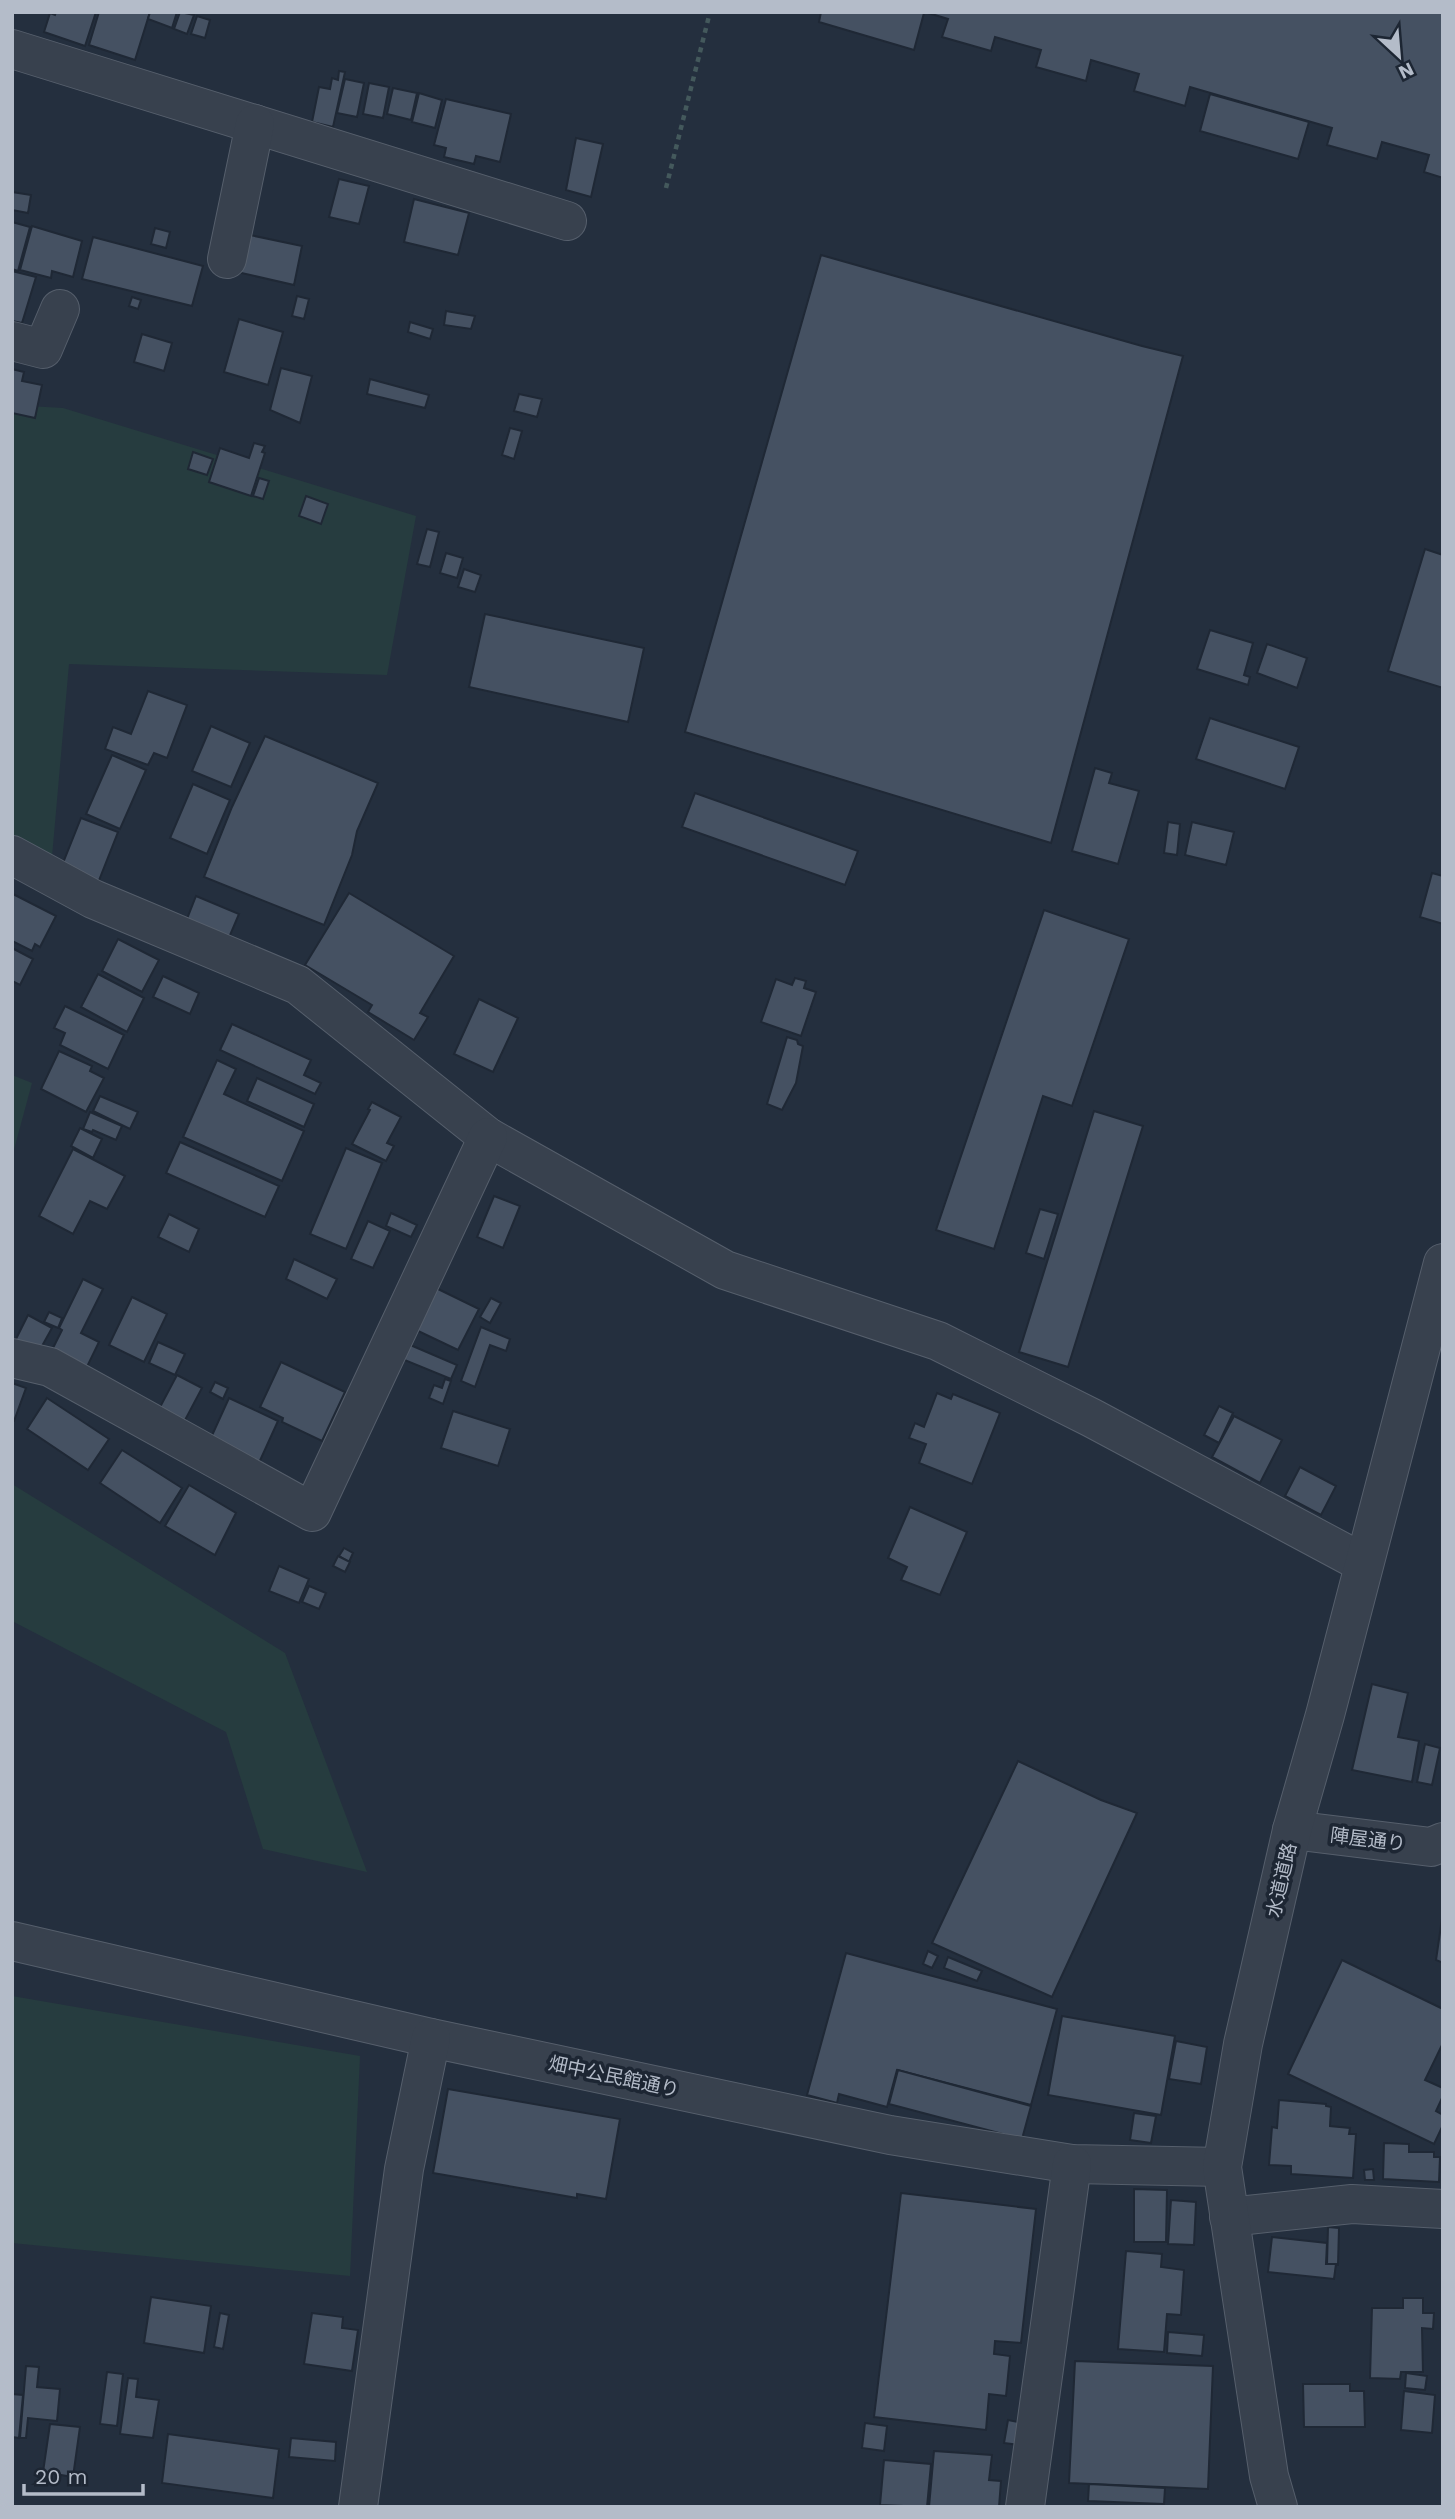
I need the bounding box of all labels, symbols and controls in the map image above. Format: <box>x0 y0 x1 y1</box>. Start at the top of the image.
north arrow <box>1364 21 1434 91</box>
text: N <box>1395 57 1418 84</box>
street label: 陣屋通り <box>1329 1823 1407 1856</box>
street label: 水道道路 <box>1262 1840 1301 1920</box>
street label: 畑中公民館通り <box>546 2051 681 2102</box>
scale bar <box>24 2452 144 2496</box>
text: 20 m <box>35 2464 87 2489</box>

